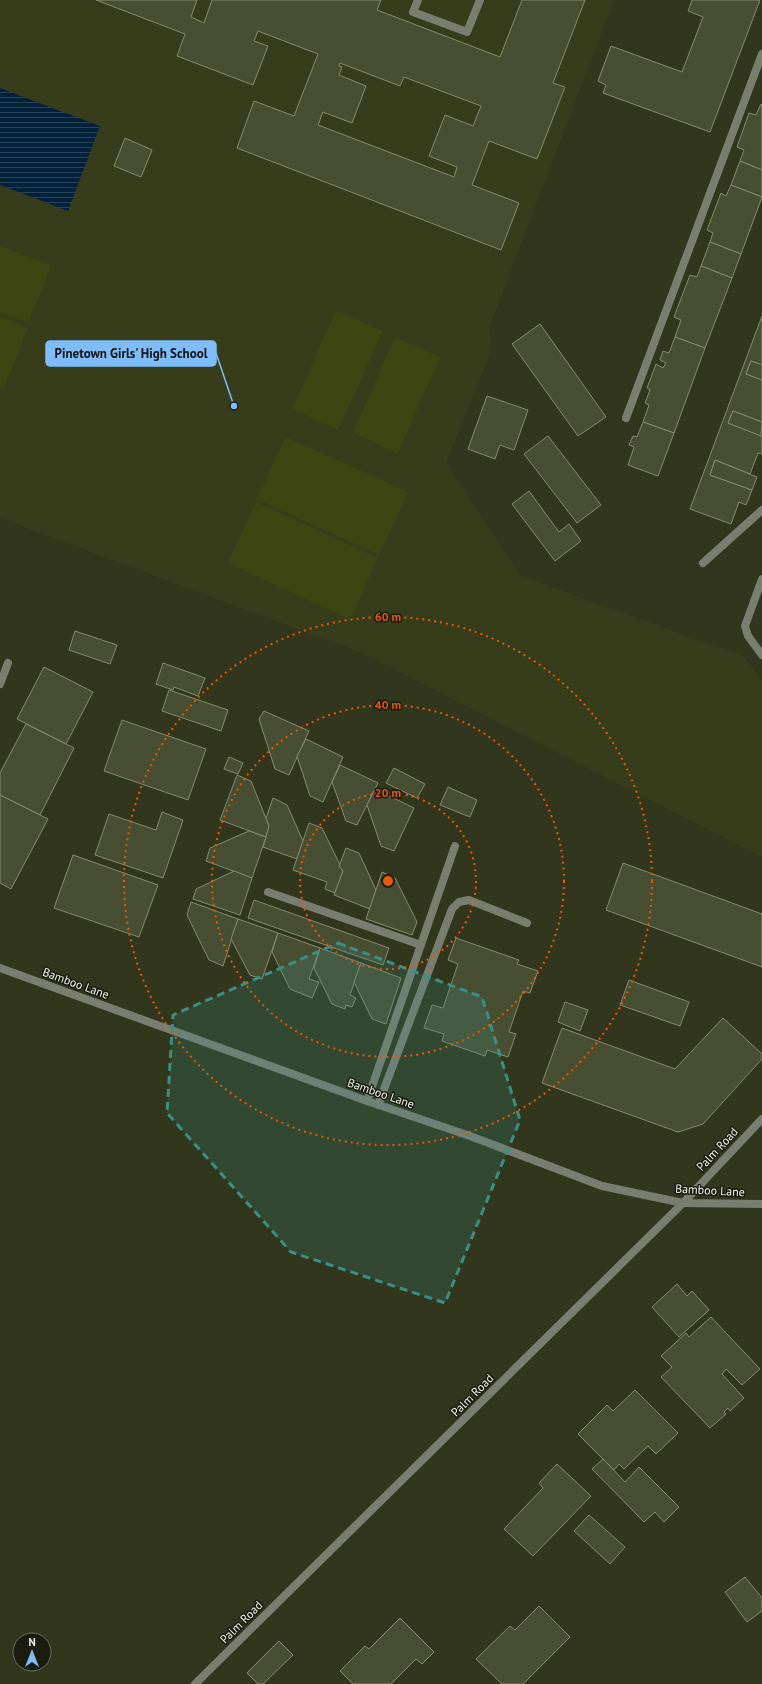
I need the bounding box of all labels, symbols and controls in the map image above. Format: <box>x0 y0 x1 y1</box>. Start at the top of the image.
callout: Pinetown Girls' High School <box>46 341 216 366</box>
text: Pinetown Girls' High School <box>55 345 208 362</box>
text: 60 m <box>375 609 401 624</box>
text: 40 m <box>375 697 401 712</box>
text: 20 m <box>375 785 401 800</box>
centre of rings <box>381 874 395 888</box>
street label: Bamboo Lane <box>41 964 111 1002</box>
street label: Bamboo Lane <box>346 1075 416 1111</box>
street label: Palm Road <box>693 1124 741 1174</box>
street label: Bamboo Lane <box>675 1181 745 1199</box>
street label: Palm Road <box>448 1371 496 1419</box>
street label: Palm Road <box>217 1598 265 1646</box>
north arrow <box>12 1632 52 1672</box>
text: N <box>28 1635 36 1649</box>

